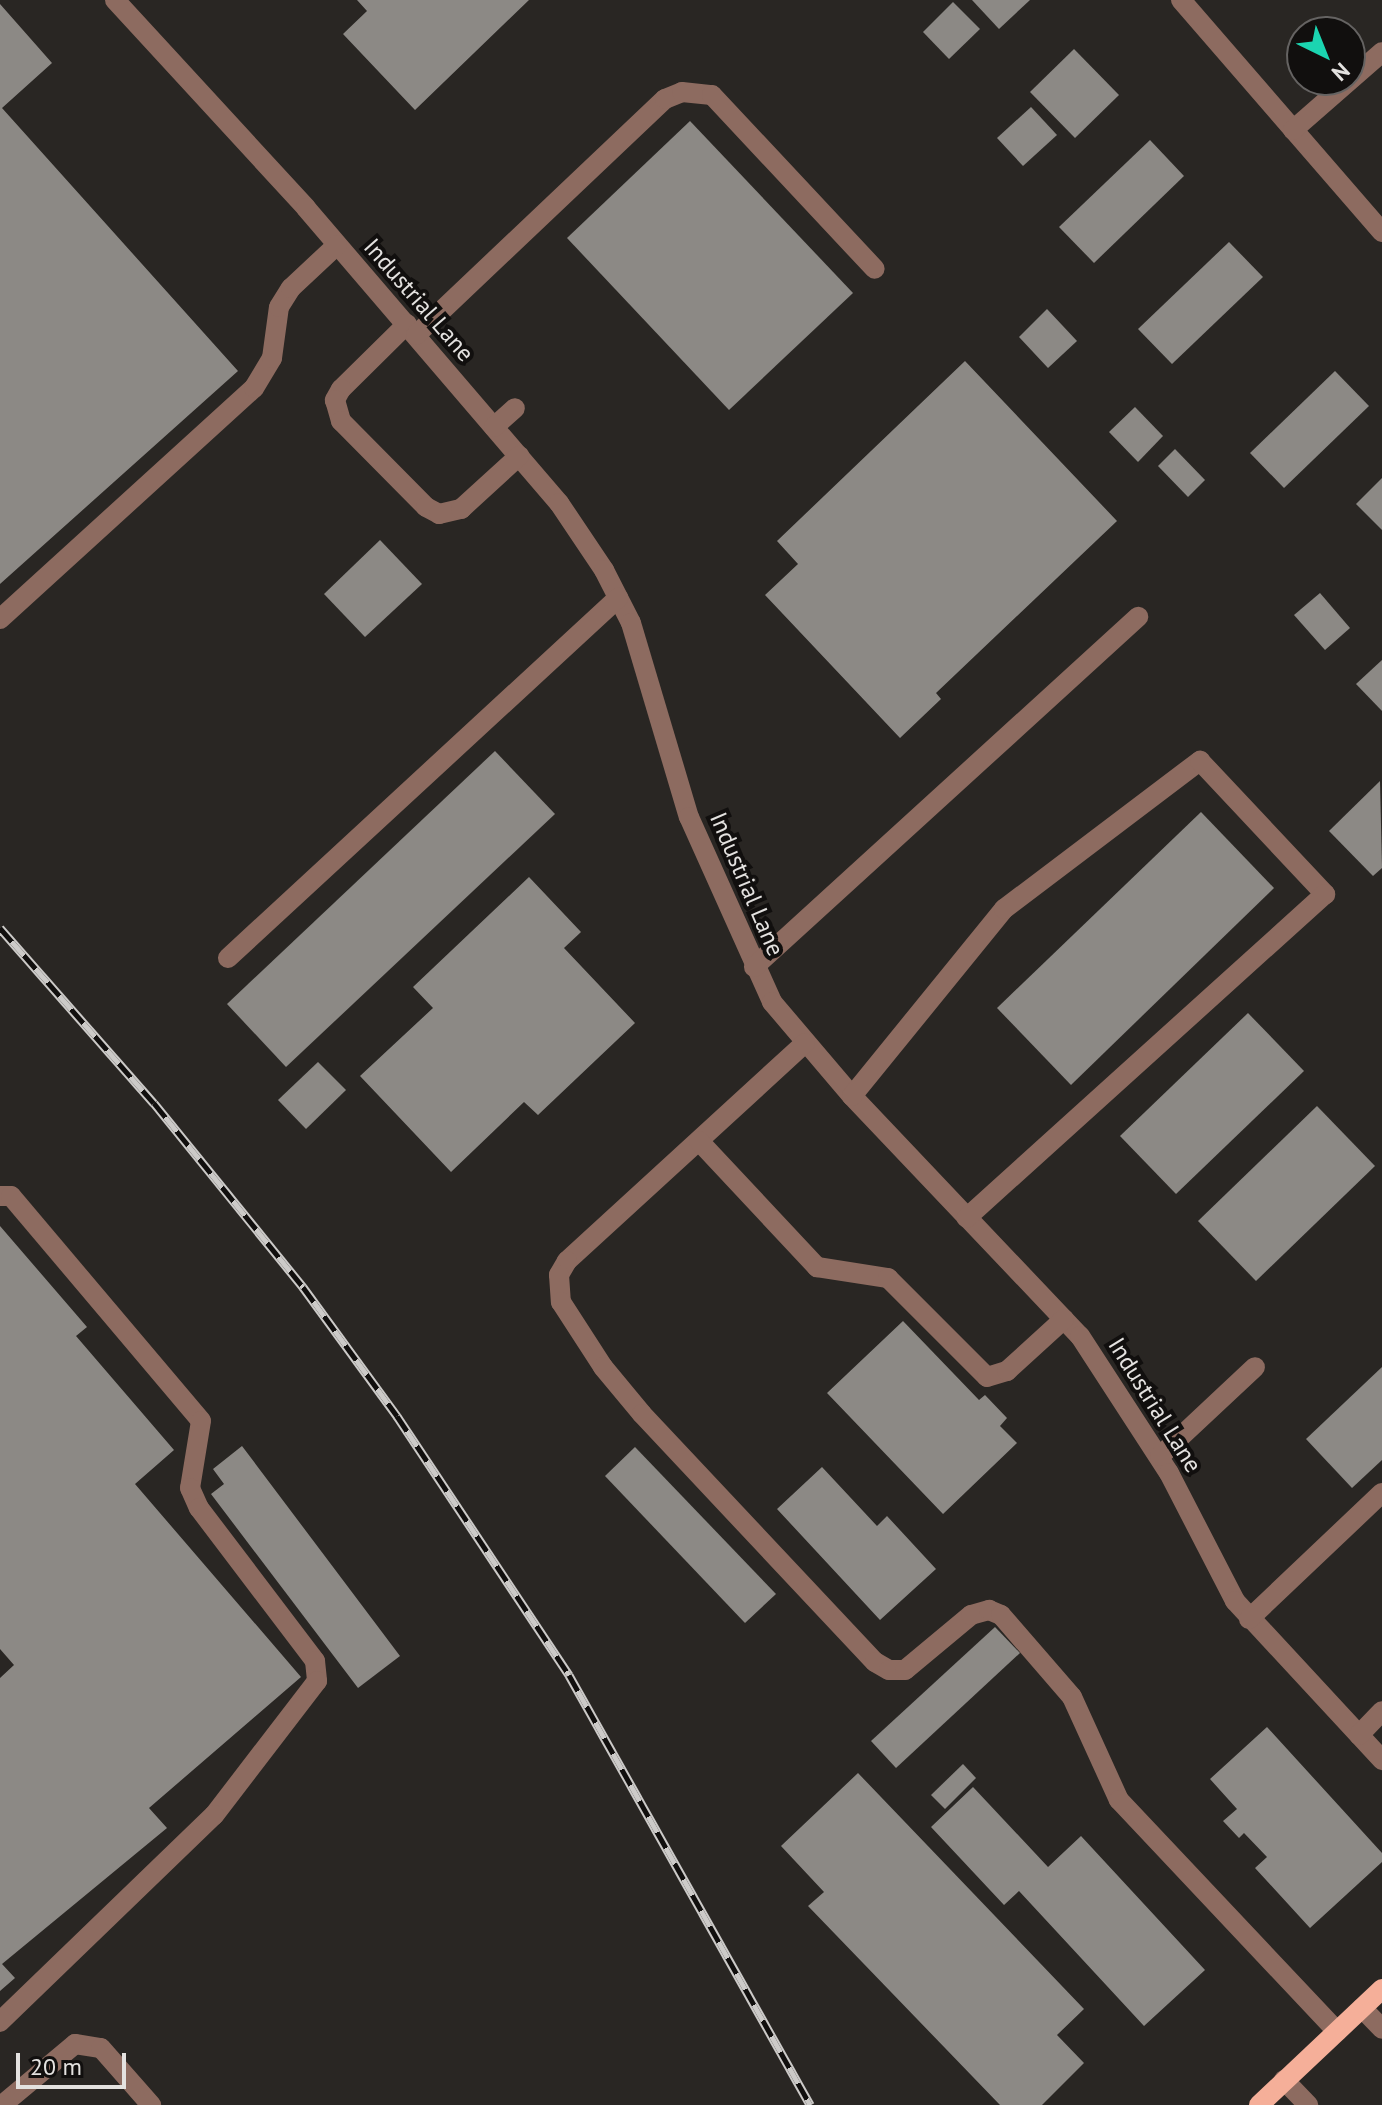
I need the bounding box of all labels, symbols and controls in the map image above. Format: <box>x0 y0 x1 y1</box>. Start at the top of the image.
north arrow <box>1286 16 1366 96</box>
text: N <box>1326 57 1356 87</box>
street label: Industrial Lane <box>358 233 480 367</box>
street label: Industrial Lane <box>704 808 790 960</box>
street label: Industrial Lane <box>1102 1332 1208 1478</box>
scale bar <box>20 2037 130 2087</box>
text: 20 m <box>30 2051 82 2082</box>

